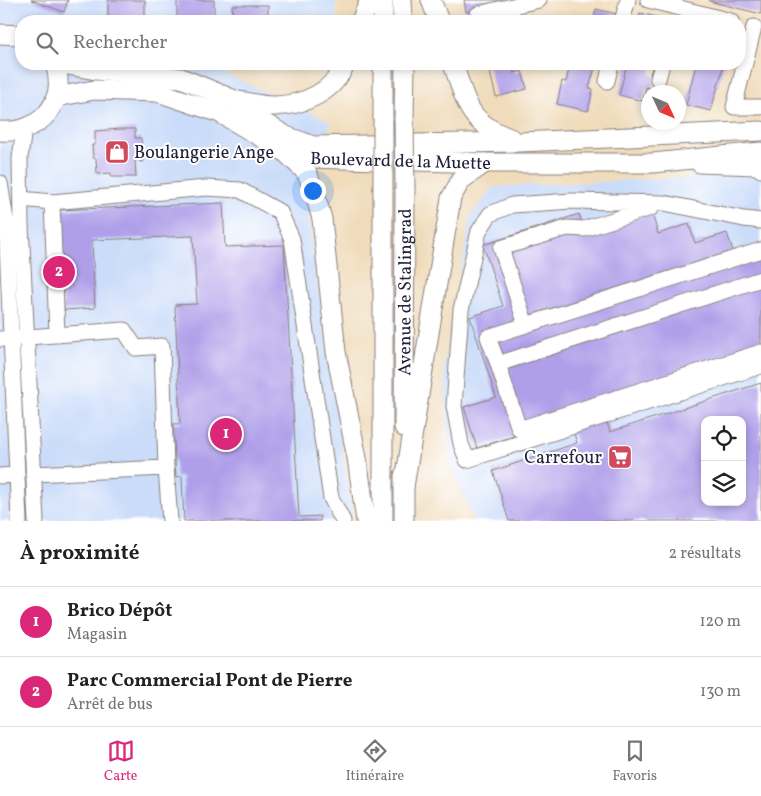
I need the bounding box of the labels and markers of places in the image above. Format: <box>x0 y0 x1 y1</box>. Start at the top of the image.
shop icon: Boulangerie Ange <box>104 139 130 165</box>
place label: Boulangerie Ange <box>134 141 274 166</box>
pin: 2 <box>43 253 75 291</box>
pin: 1 <box>210 415 242 453</box>
supermarket icon: Carrefour <box>607 444 633 470</box>
place label: Carrefour <box>524 446 602 471</box>

